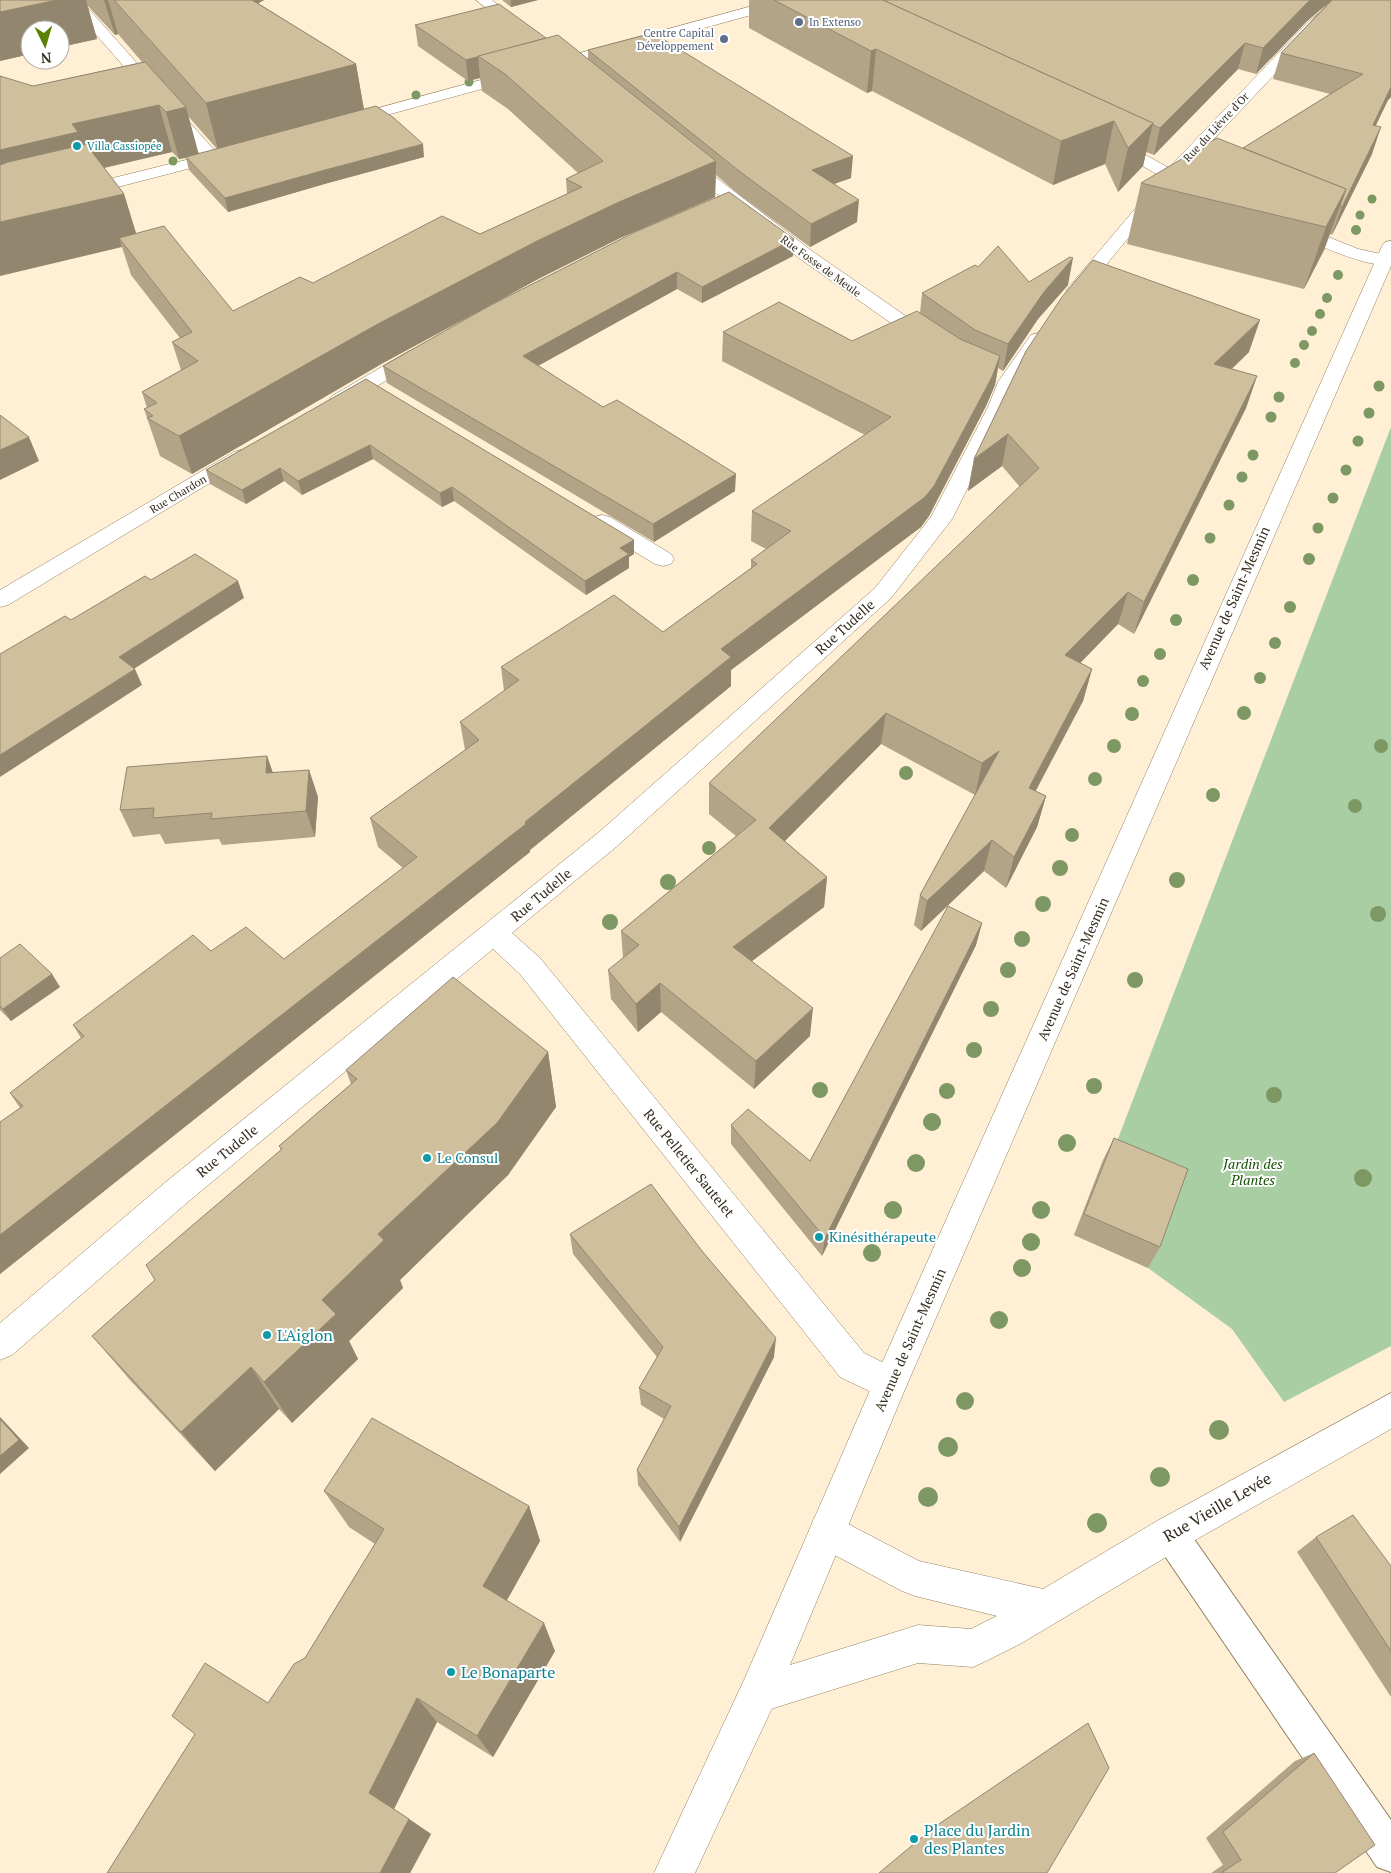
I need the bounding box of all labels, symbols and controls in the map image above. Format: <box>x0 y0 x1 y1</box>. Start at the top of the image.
place label: In Extenso <box>809 15 861 29</box>
marker: In Extenso <box>793 16 805 28</box>
north arrow <box>20 20 70 70</box>
place label: Centre Capital Développement <box>637 26 714 53</box>
marker: Centre Capital Développement <box>718 33 730 45</box>
text: N <box>40 49 52 68</box>
street label: Rue du Lièvre d'Or <box>1180 89 1252 165</box>
place label: Villa Cassiopée <box>87 139 162 153</box>
marker: Villa Cassiopée <box>71 140 83 152</box>
street label: Rue Fosse de Meule <box>778 232 864 300</box>
street label: Rue Chardon <box>147 471 209 516</box>
street label: Avenue de Saint-Mesmin <box>1193 523 1274 672</box>
street label: Rue Tudelle <box>811 595 879 658</box>
street label: Rue Tudelle <box>506 864 575 926</box>
street label: Avenue de Saint-Mesmin <box>1032 894 1113 1043</box>
street label: Rue Pelletier Sautelet <box>640 1104 740 1221</box>
street label: Rue Tudelle <box>192 1120 261 1181</box>
place label: Le Consul <box>437 1148 498 1167</box>
marker: Le Consul <box>421 1152 433 1164</box>
park label: Jardin des Plantes <box>1222 1154 1283 1189</box>
place label: Kinésithérapeute <box>829 1227 936 1246</box>
marker: Kinésithérapeute <box>813 1231 825 1243</box>
street label: Avenue de Saint-Mesmin <box>869 1265 950 1414</box>
place label: L'Aiglon <box>277 1324 333 1346</box>
marker: L'Aiglon <box>261 1329 273 1341</box>
street label: Rue Vieille Levée <box>1159 1467 1275 1547</box>
place label: Le Bonaparte <box>461 1661 555 1683</box>
marker: Le Bonaparte <box>445 1666 457 1678</box>
place label: Place du Jardin des Plantes <box>924 1819 1031 1859</box>
marker: Place du Jardin des Plantes <box>908 1833 920 1845</box>

